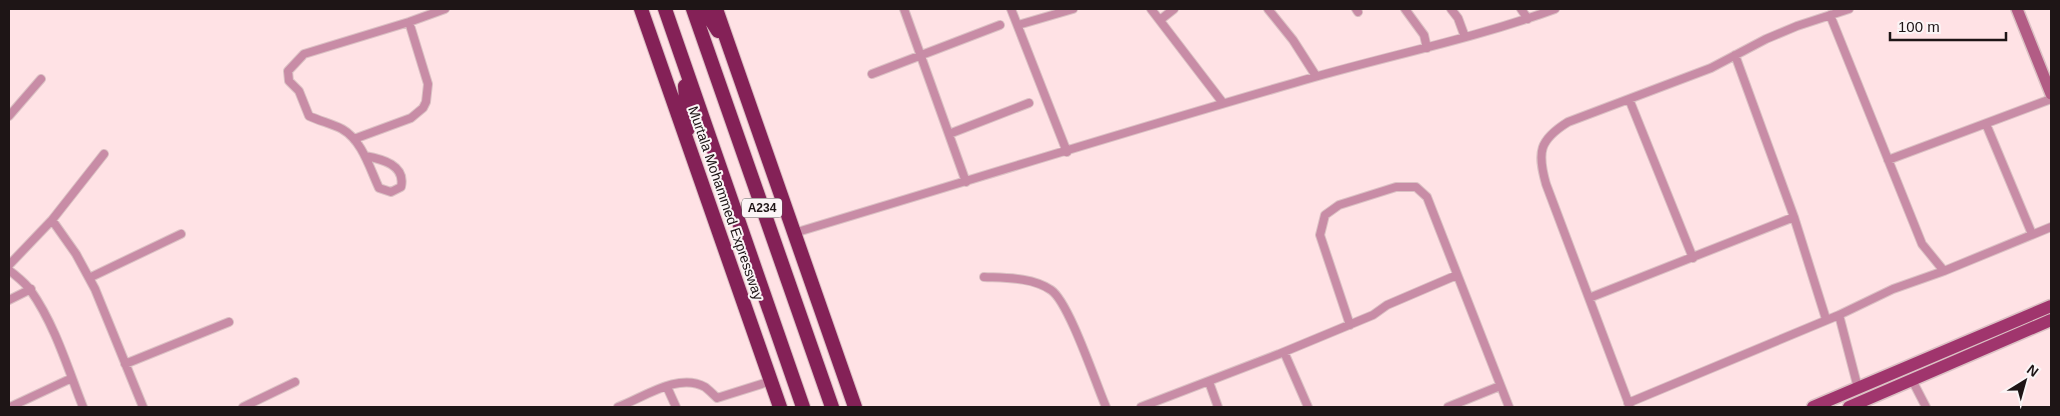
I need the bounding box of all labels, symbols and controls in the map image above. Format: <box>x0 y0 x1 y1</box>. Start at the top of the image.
scale bar <box>1890 10 2006 42</box>
text: 100 m <box>1898 18 1940 35</box>
street label: Murtala Mohammed Expressway <box>685 104 767 302</box>
road number: A234 <box>742 198 782 218</box>
north arrow <box>2000 356 2050 406</box>
text: N <box>2024 361 2042 380</box>

